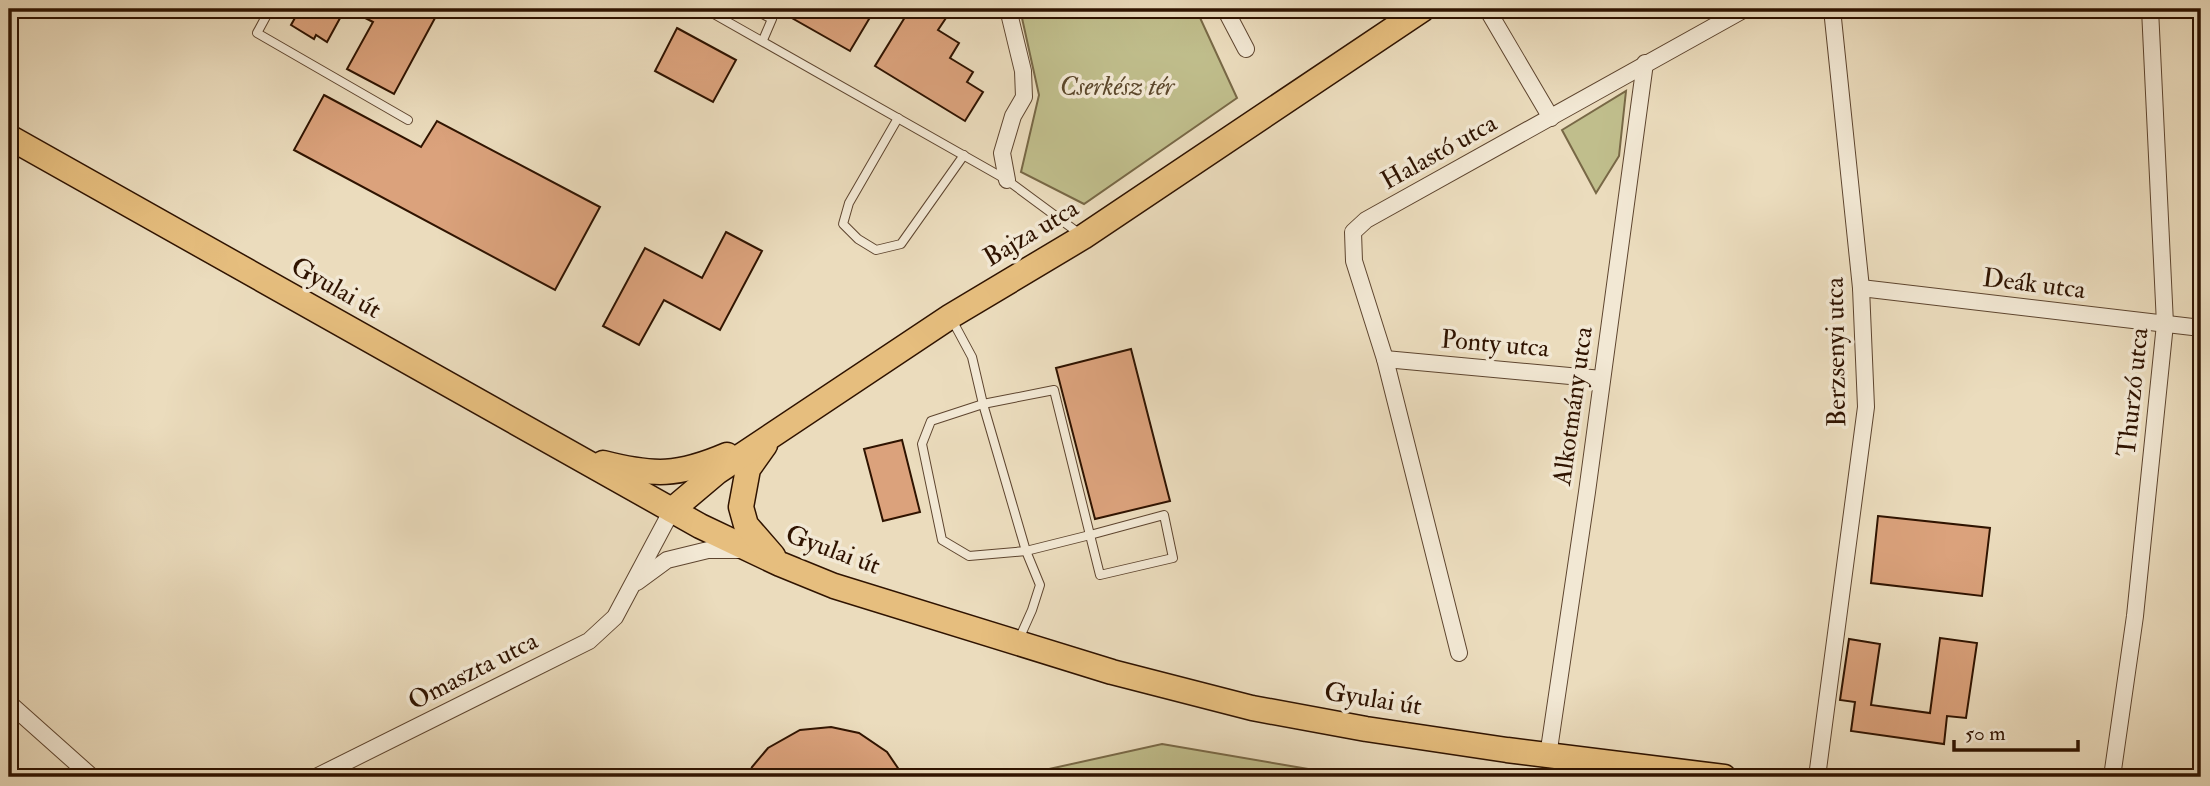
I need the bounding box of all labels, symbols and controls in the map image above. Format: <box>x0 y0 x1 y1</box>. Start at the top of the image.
park label: Cserkész tér <box>1060 71 1176 103</box>
street label: Halastó utca <box>1375 107 1503 197</box>
street label: Bajza utca <box>978 192 1085 274</box>
street label: Gyulai út <box>285 250 387 326</box>
street label: Deák utca <box>1981 262 2088 306</box>
street label: Berzsenyi utca <box>1819 277 1853 427</box>
street label: Ponty utca <box>1440 323 1551 365</box>
street label: Alkotmány utca <box>1546 324 1600 488</box>
street label: Thurzó utca <box>2110 326 2156 458</box>
street label: Gyulai út <box>781 518 885 582</box>
street label: Omaszta utca <box>403 625 543 717</box>
street label: Gyulai út <box>1322 676 1424 722</box>
scale bar <box>1954 709 2079 753</box>
text: 50 m <box>1965 720 2006 747</box>

